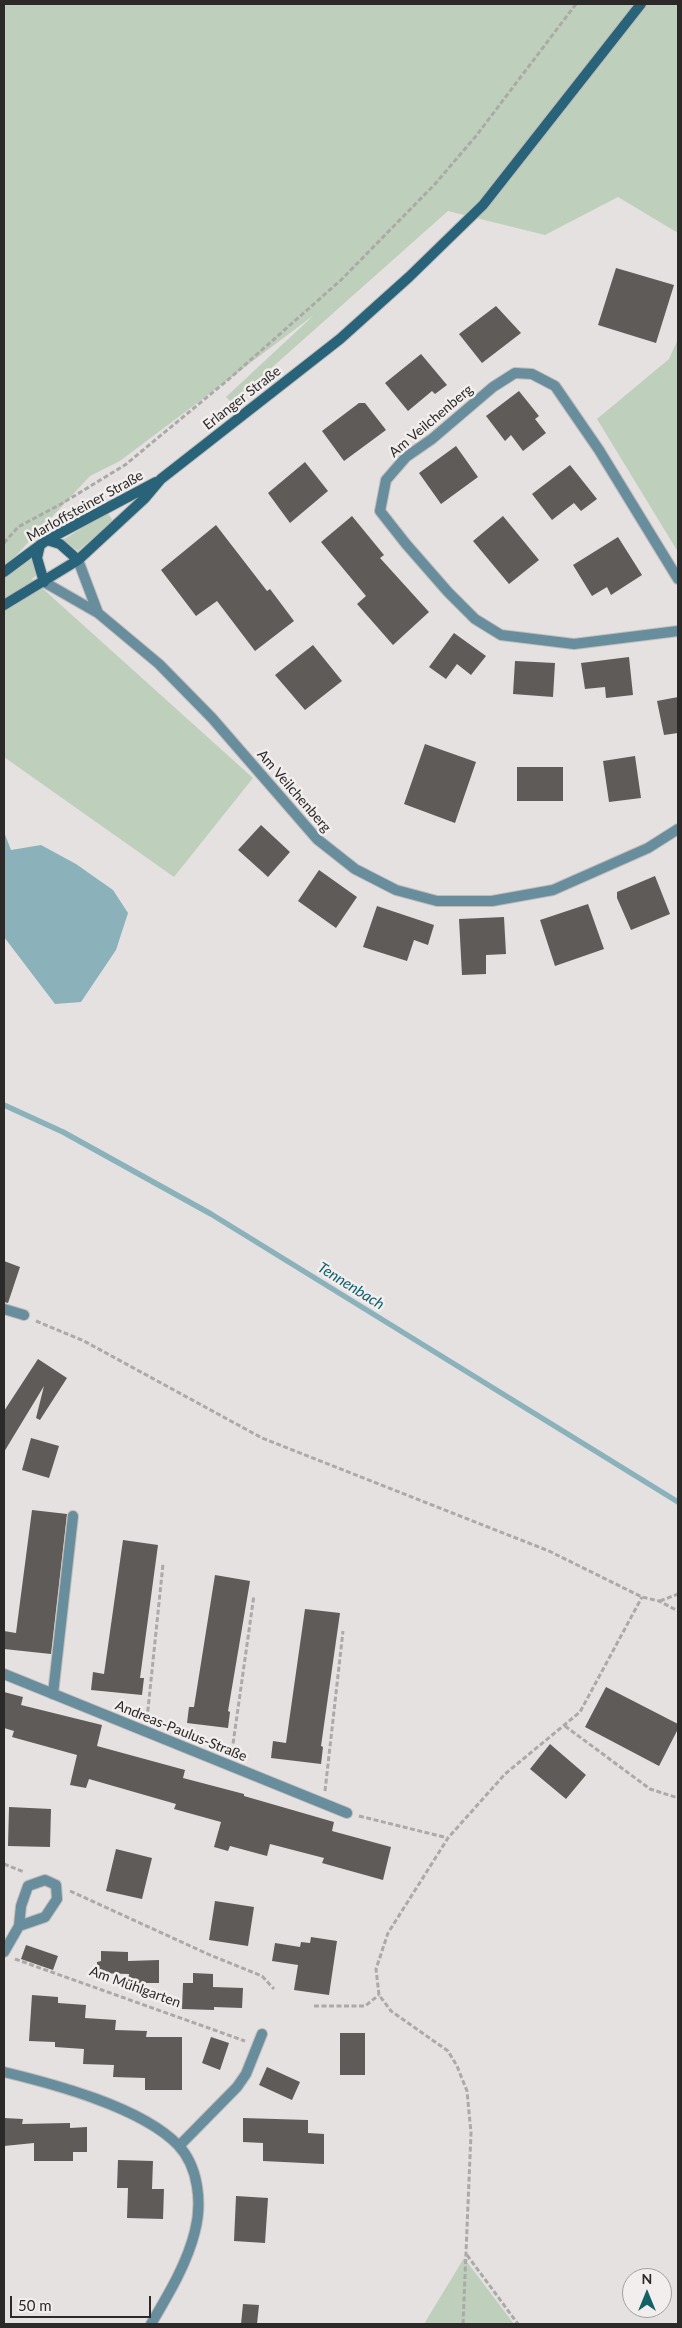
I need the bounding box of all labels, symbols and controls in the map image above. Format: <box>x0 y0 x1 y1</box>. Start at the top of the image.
street label: Erlanger Straße <box>200 362 284 434</box>
street label: Am Veilchenberg <box>386 381 476 461</box>
street label: Marloffsteiner Straße <box>24 467 146 545</box>
street label: Am Veilchenberg <box>253 746 335 836</box>
water label: Tennenbach <box>314 1258 388 1314</box>
street label: Andreas-Paulus-Straße <box>113 1697 249 1765</box>
street label: Am Mühlgarten <box>87 1963 183 2011</box>
north arrow <box>622 2268 672 2318</box>
text: N <box>642 2270 652 2287</box>
scale bar <box>12 2286 154 2318</box>
text: 50 m <box>18 2296 52 2314</box>

